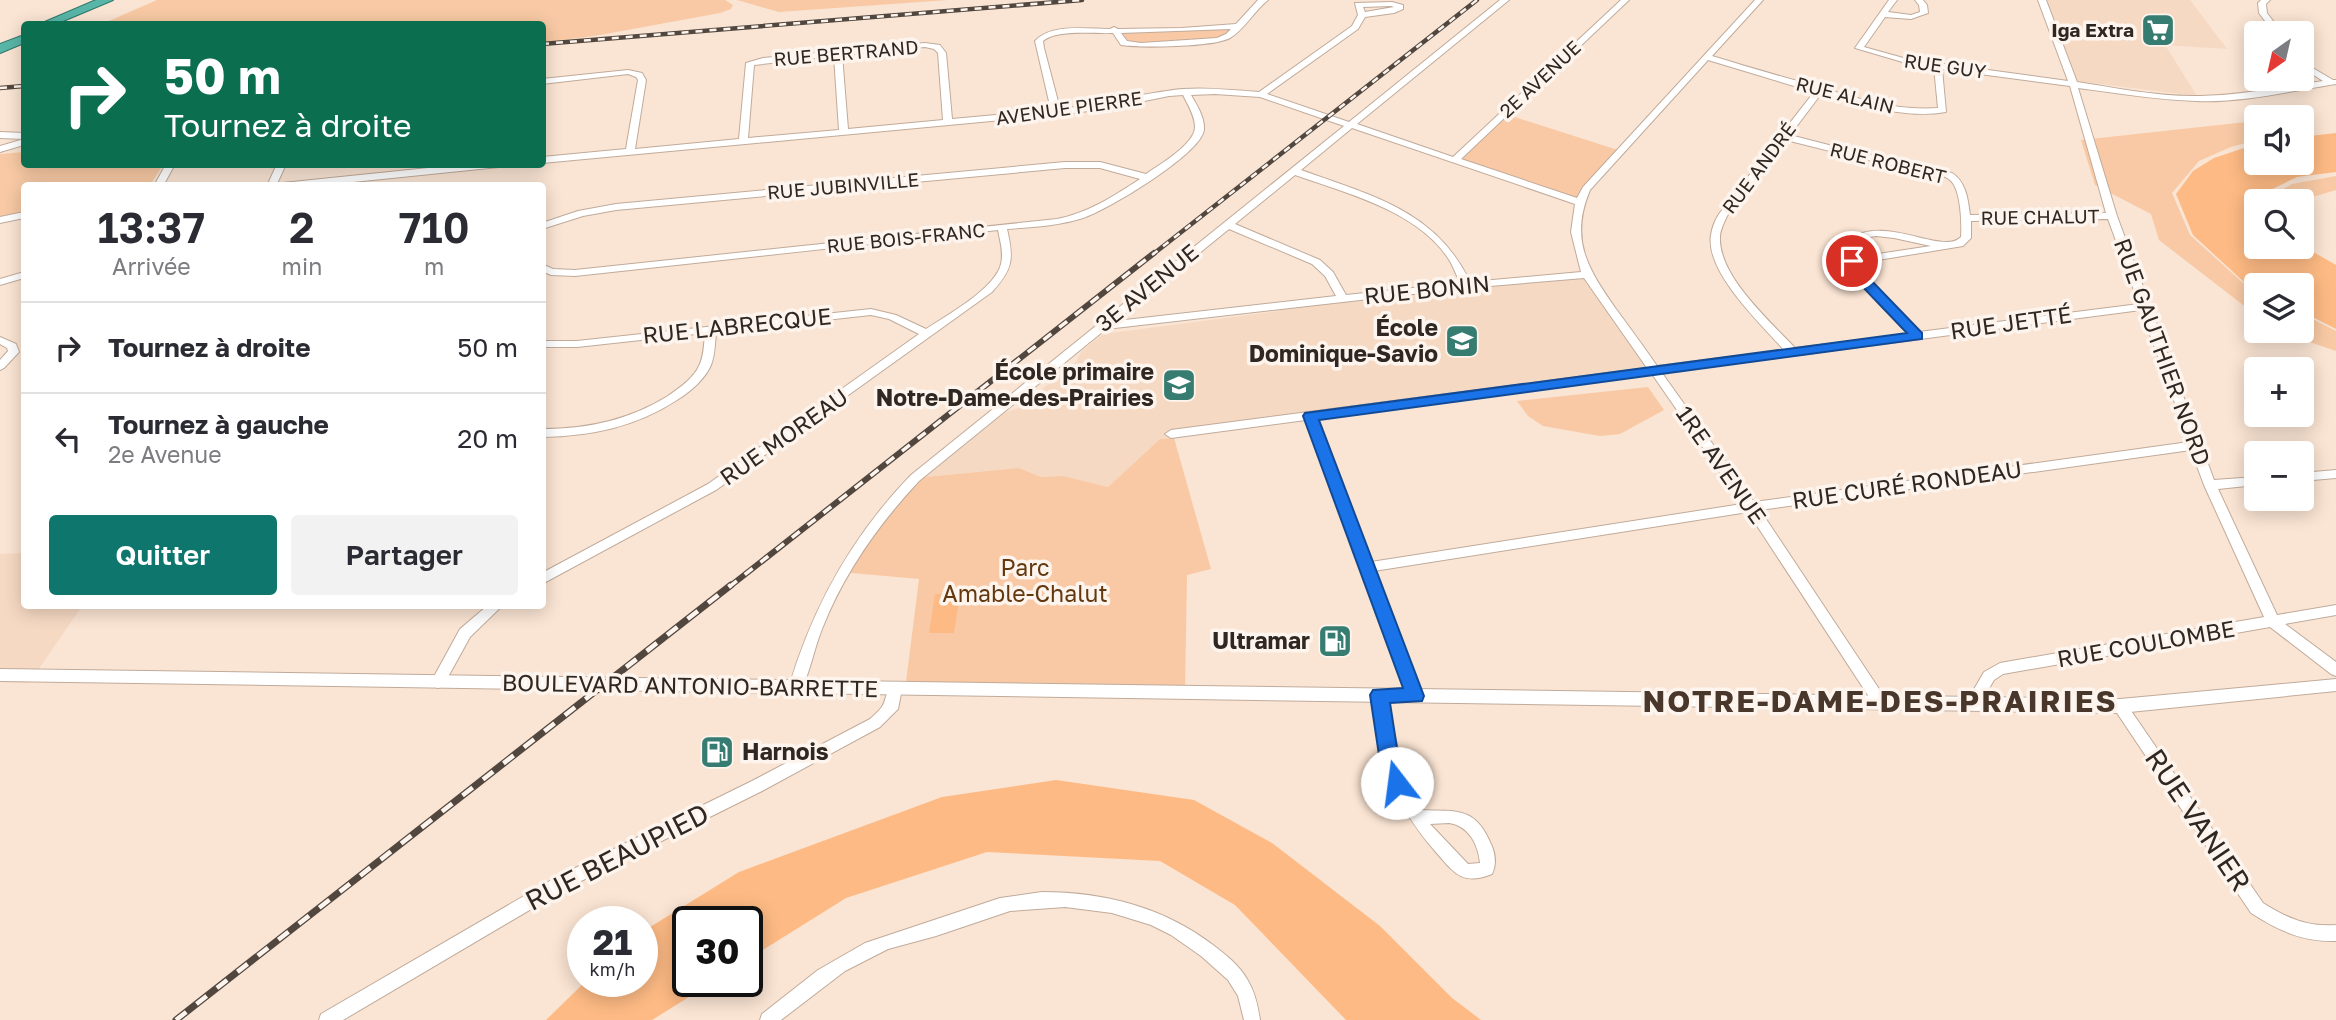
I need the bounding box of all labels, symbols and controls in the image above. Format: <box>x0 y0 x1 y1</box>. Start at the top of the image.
supermarket icon: Iga Extra <box>2139 11 2177 49</box>
place label: Iga Extra <box>2051 18 2134 41</box>
north arrow <box>2244 21 2314 91</box>
map controls <box>2244 21 2314 511</box>
street label: RUE BERTRAND <box>773 35 919 70</box>
street label: 2E AVENUE <box>1494 35 1585 122</box>
text: 50 m <box>164 46 281 105</box>
street label: RUE GUY <box>1903 48 1987 83</box>
icon: right <box>49 49 140 140</box>
street label: RUE ALAIN <box>1794 71 1897 118</box>
street label: AVENUE PIERRE <box>994 86 1144 129</box>
button: sound <box>2244 105 2314 175</box>
text: Tournez à droite <box>164 106 412 144</box>
street label: RUE ANDRÉ <box>1717 118 1800 218</box>
street label: RUE ROBERT <box>1828 137 1949 188</box>
street label: RUE JUBINVILLE <box>766 167 920 204</box>
button: search <box>2244 189 2314 259</box>
text: 13:37 <box>98 202 205 252</box>
text: 2 <box>289 202 315 252</box>
text: 710 <box>399 202 469 252</box>
street label: RUE CHALUT <box>1980 204 2100 229</box>
street label: RUE BOIS-FRANC <box>826 218 986 257</box>
pin <box>1822 231 1882 291</box>
street label: RUE GAUTHIER NORD <box>2109 234 2217 469</box>
street label: 3E AVENUE <box>1089 237 1203 337</box>
icon: arrive <box>1833 242 1871 280</box>
text: Arrivée <box>112 252 191 280</box>
text: min <box>282 252 322 280</box>
text: m <box>424 252 444 280</box>
street label: RUE BONIN <box>1363 268 1491 310</box>
button: layers <box>2244 273 2314 343</box>
street label: RUE JETTÉ <box>1948 300 2073 344</box>
street label: RUE LABRECQUE <box>641 301 833 349</box>
place label: École Dominique-Savio <box>1249 313 1438 367</box>
school or university icon: École Dominique-Savio <box>1443 322 1481 360</box>
icon: right <box>49 329 87 367</box>
text: Tournez à droite <box>108 332 311 363</box>
text: 50 m <box>457 332 518 363</box>
place label: École primaire Notre-Dame-des-Prairies <box>876 357 1154 411</box>
button: + <box>2244 357 2314 427</box>
school or university icon: École primaire Notre-Dame-des-Prairies <box>1160 366 1198 404</box>
street label: RUE MOREAU <box>714 382 853 491</box>
street label: 1RE AVENUE <box>1671 400 1773 529</box>
text: Tournez à gauche <box>108 409 329 440</box>
icon: left <box>49 420 87 458</box>
text: 20 m <box>457 423 518 454</box>
text: 2e Avenue <box>108 440 222 468</box>
button: − <box>2244 441 2314 511</box>
street label: RUE CURÉ RONDEAU <box>1790 454 2023 514</box>
button: Quitter <box>49 515 277 595</box>
button: Partager <box>291 515 518 595</box>
park label: Parc Amable-Chalut <box>942 553 1108 607</box>
street label: RUE COULOMBE <box>2055 614 2237 672</box>
fuel station icon: Ultramar <box>1316 622 1354 660</box>
place label: Ultramar <box>1212 626 1310 654</box>
street label: BOULEVARD ANTONIO-BARRETTE <box>502 668 878 702</box>
district label: NOTRE-DAME-DES-PRAIRIES <box>1642 683 2118 719</box>
fuel station icon: Harnois <box>698 733 736 771</box>
place label: Harnois <box>742 737 829 765</box>
street label: RUE VANIER <box>2139 742 2258 897</box>
position arrow <box>1360 746 1434 820</box>
street label: RUE BEAUPIED <box>520 796 714 917</box>
speed limit sign: 30 <box>672 906 763 997</box>
text: 21 <box>593 921 632 963</box>
text: km/h <box>590 958 635 980</box>

